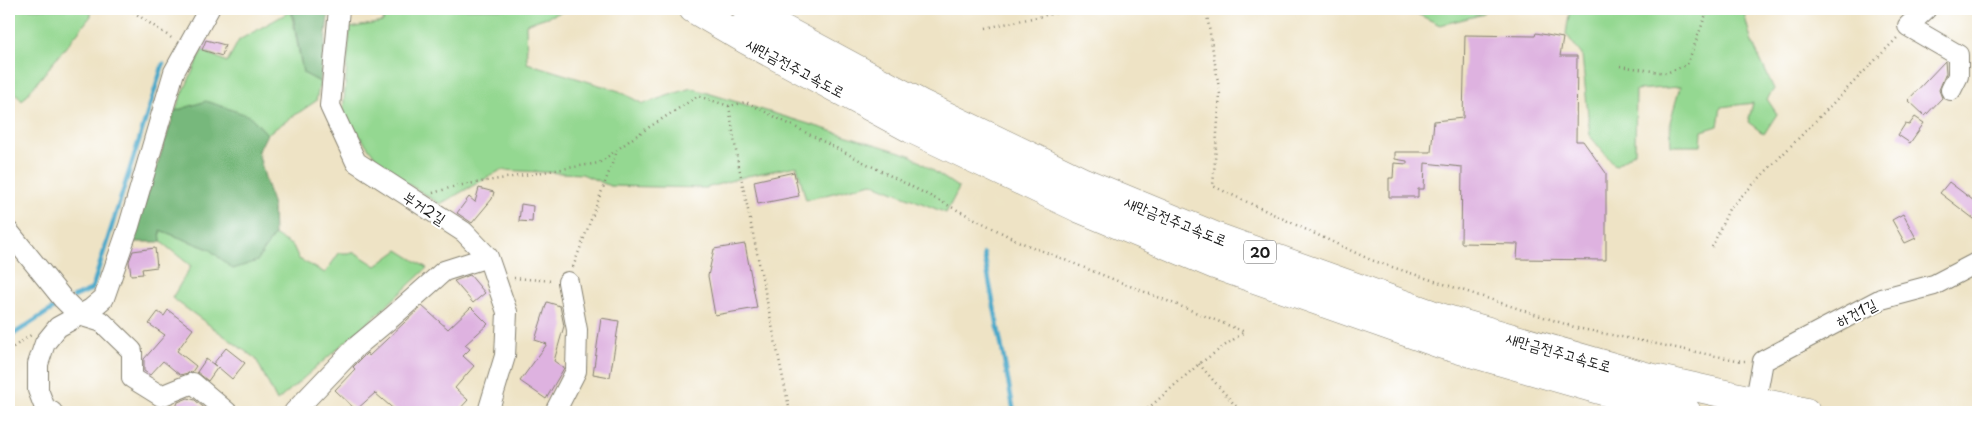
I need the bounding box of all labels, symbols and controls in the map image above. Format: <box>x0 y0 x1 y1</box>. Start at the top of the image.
street label: 새만금전주고속도로 <box>743 31 849 103</box>
street label: 부거2길 <box>399 185 451 229</box>
street label: 새만금전주고속도로 <box>1121 189 1231 251</box>
road number: 20 <box>1244 240 1276 264</box>
street label: 하건1길 <box>1832 292 1880 332</box>
street label: 새만금전주고속도로 <box>1504 325 1614 377</box>

